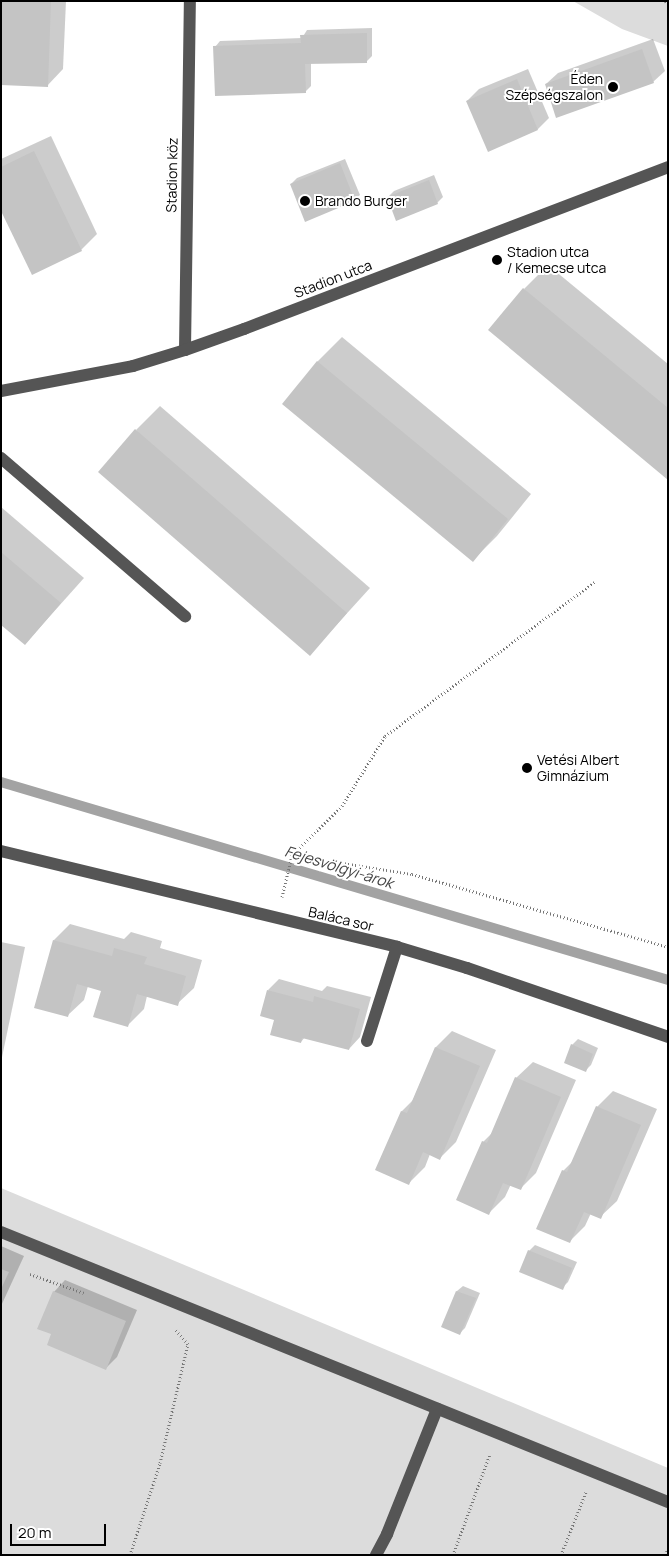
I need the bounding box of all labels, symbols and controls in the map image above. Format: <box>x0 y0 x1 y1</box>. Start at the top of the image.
place label: Éden Szépségszalon <box>505 71 603 104</box>
marker: Éden Szépségszalon <box>607 81 619 93</box>
street label: Stadion köz <box>163 137 181 213</box>
place label: Brando Burger <box>315 193 407 209</box>
marker: Brando Burger <box>299 195 311 207</box>
place label: Stadion utca / Kemecse utca <box>507 244 606 276</box>
marker: Stadion utca / Kemecse utca <box>491 254 503 266</box>
street label: Stadion utca <box>292 256 374 302</box>
place label: Vetési Albert Gimnázium <box>537 752 619 784</box>
marker: Vetési Albert Gimnázium <box>521 762 533 774</box>
water label: Fejesvölgyi-árok <box>283 842 395 892</box>
street label: Baláca sor <box>307 903 375 935</box>
scale bar <box>12 1514 109 1546</box>
text: 20 m <box>18 1522 51 1543</box>

